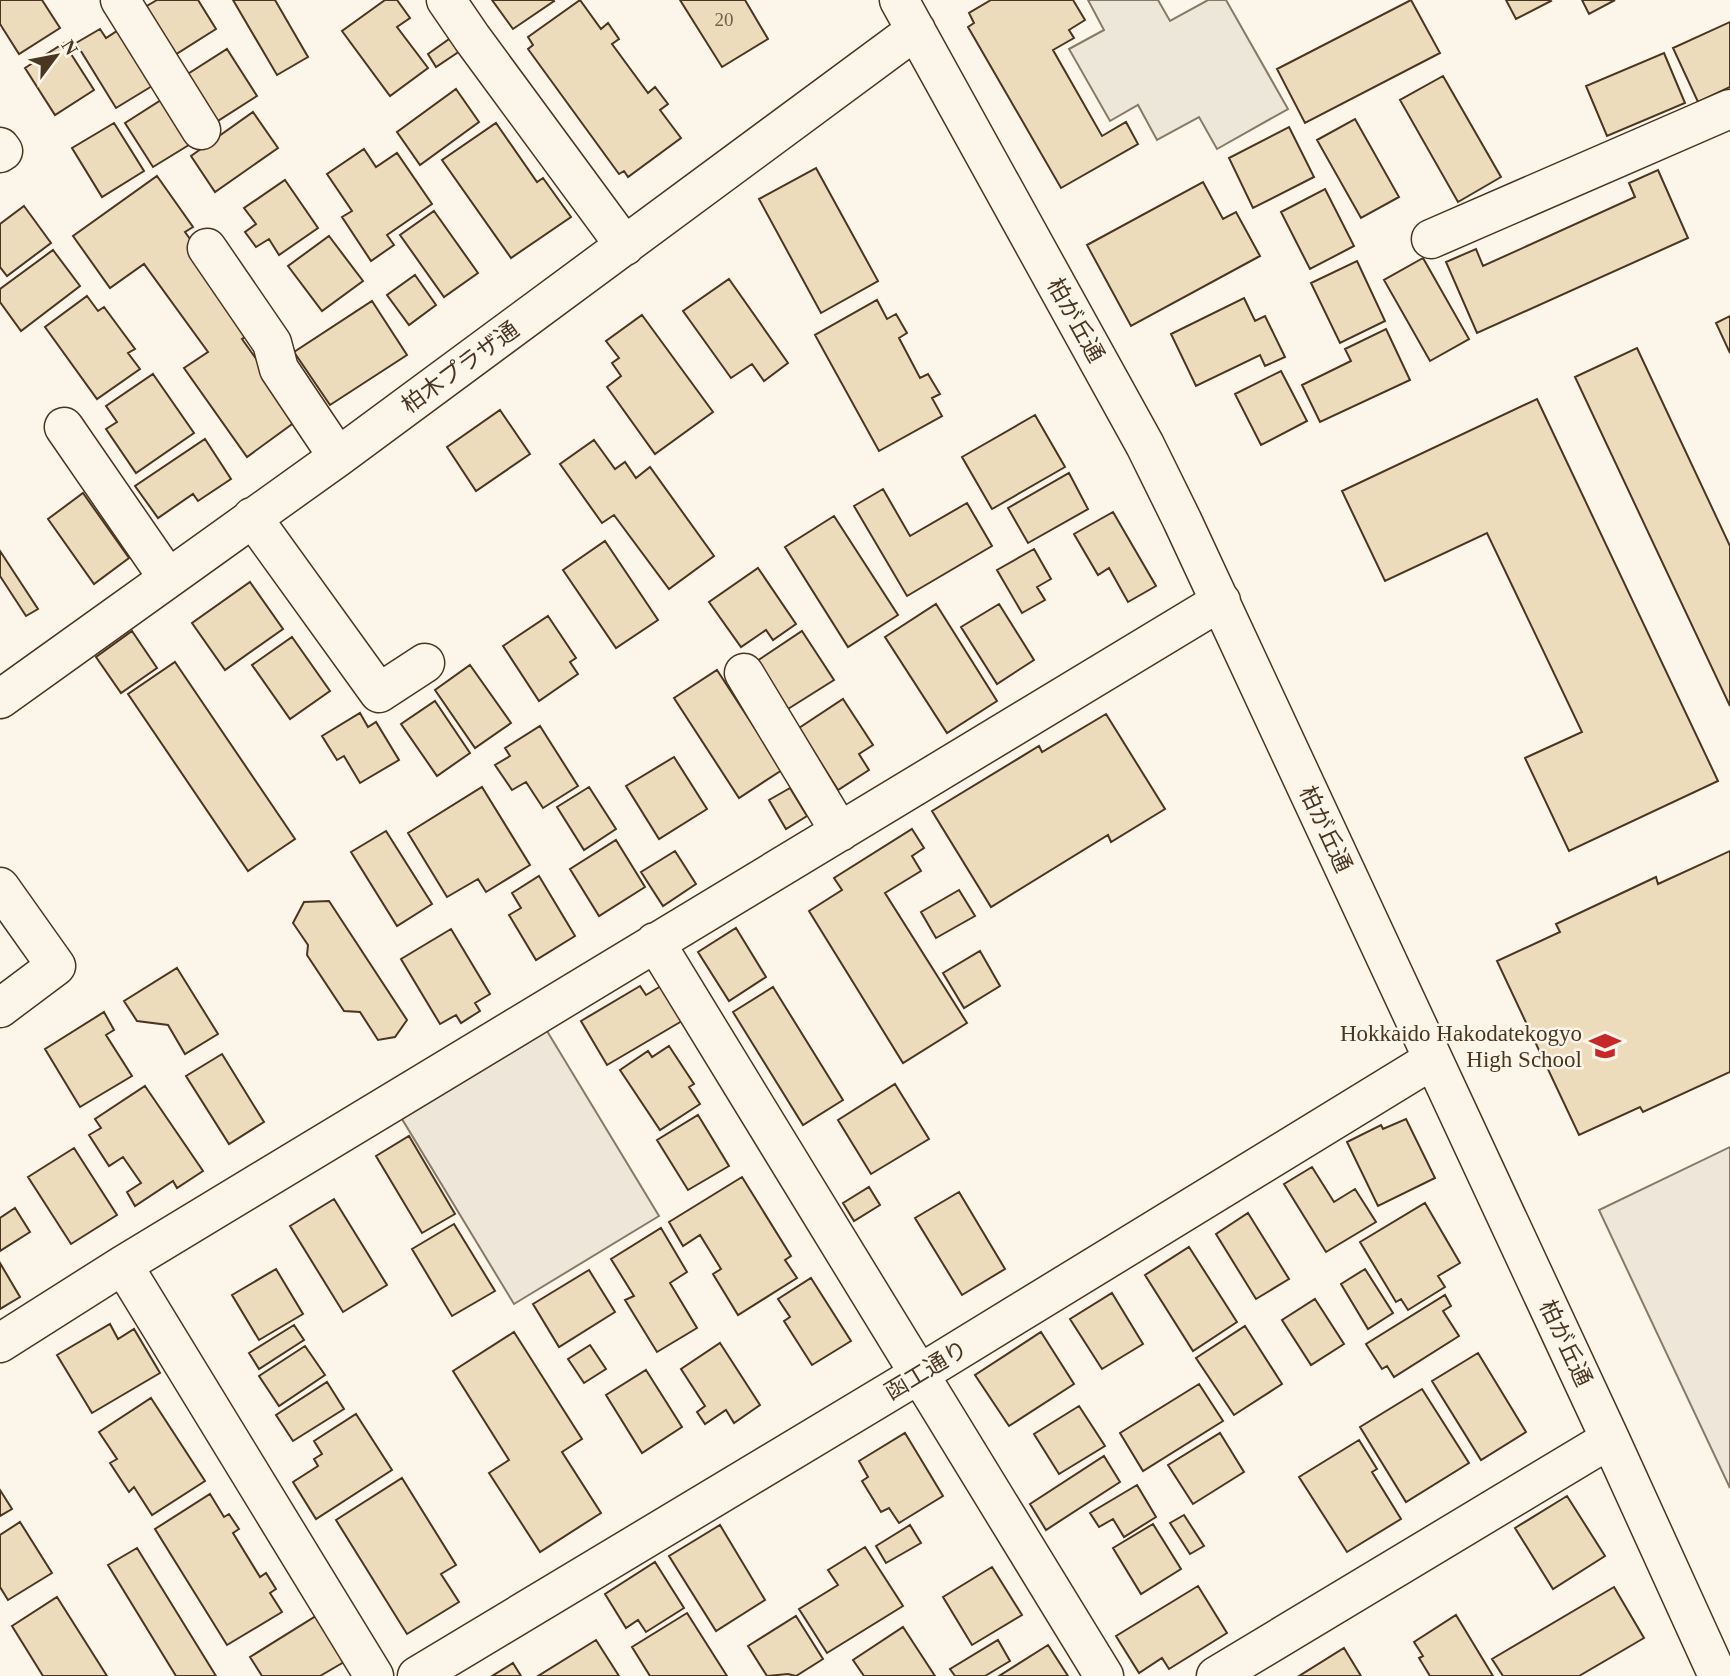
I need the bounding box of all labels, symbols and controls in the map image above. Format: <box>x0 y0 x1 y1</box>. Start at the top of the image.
house number: 20 <box>715 9 734 30</box>
north arrow <box>21 21 91 91</box>
text: N <box>57 36 83 59</box>
street label: 柏が丘通 <box>1042 274 1109 367</box>
street label: 柏木プラザ通 <box>397 317 523 418</box>
street label: 柏が丘通 <box>1295 782 1356 876</box>
place label: Hokkaido Hakodatekogyo High School <box>1340 1021 1582 1072</box>
school or university icon: Hokkaido Hakodatekogyo High School <box>1588 1029 1622 1063</box>
street label: 柏が丘通 <box>1535 1296 1596 1390</box>
street label: 函工通り <box>880 1336 972 1405</box>

